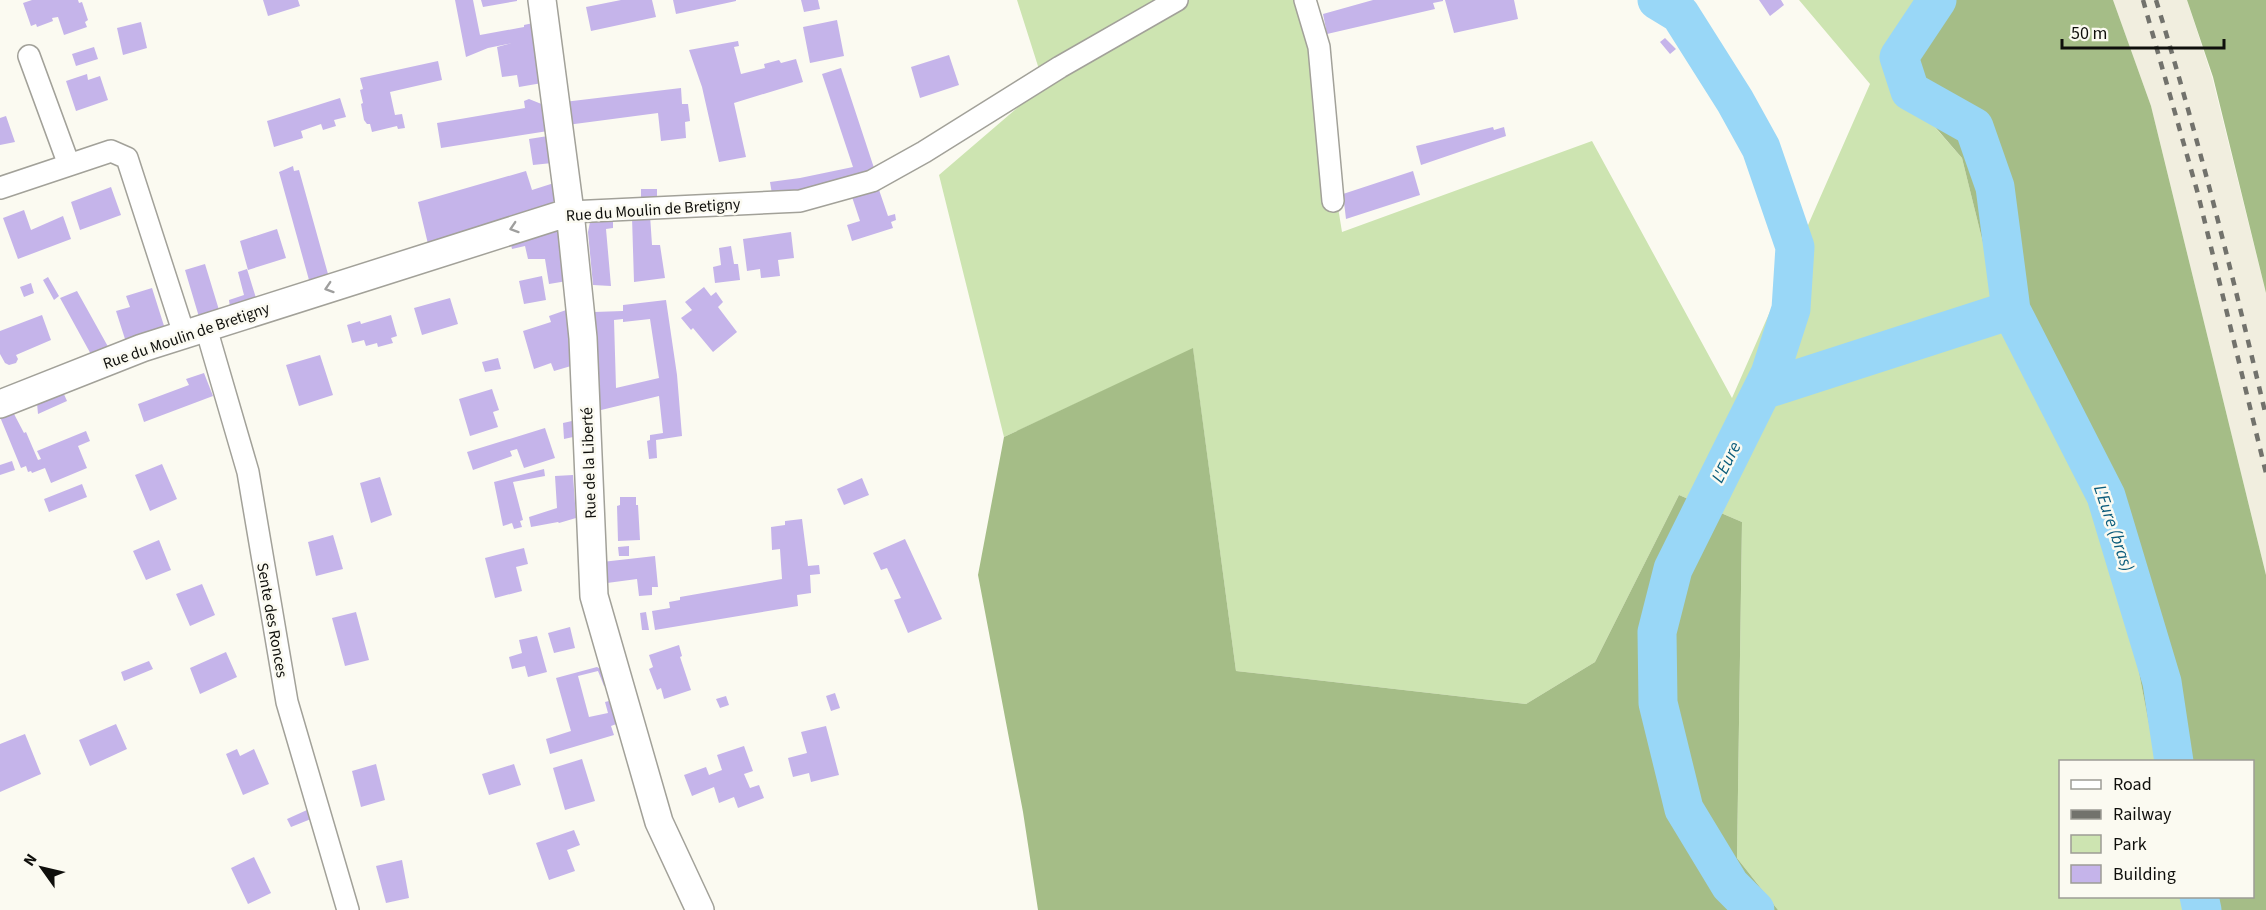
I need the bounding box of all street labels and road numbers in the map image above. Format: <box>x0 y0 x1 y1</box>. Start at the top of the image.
street label: Rue du Moulin de Bretigny <box>565 193 742 227</box>
street label: Rue du Moulin de Bretigny <box>100 297 273 375</box>
street label: Rue de la Liberté <box>576 407 602 519</box>
street label: Sente des Ronces <box>251 561 293 680</box>

